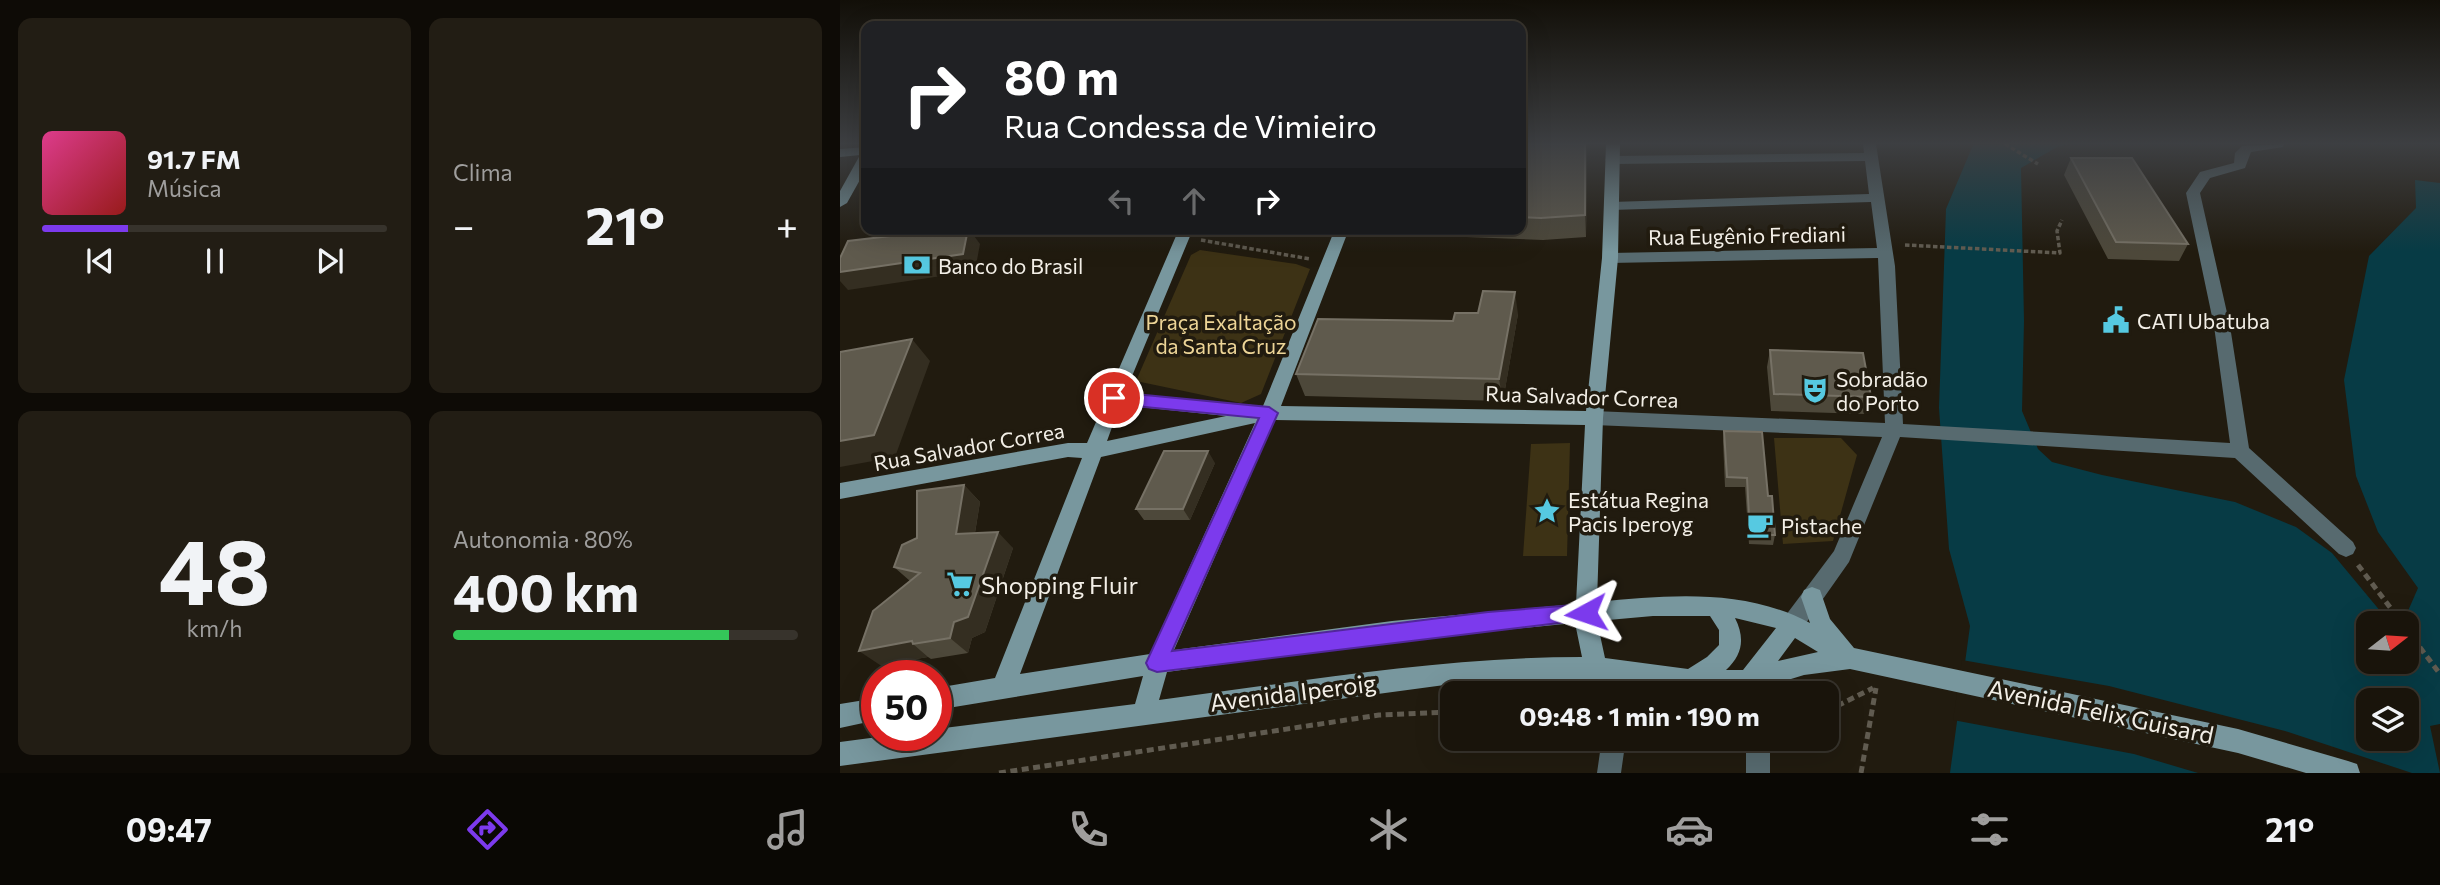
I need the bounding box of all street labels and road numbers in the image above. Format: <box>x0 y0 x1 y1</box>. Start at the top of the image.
street label: Rua Eugênio Frediani <box>1648 221 1846 249</box>
street label: Rua Salvador Correa <box>1485 380 1679 412</box>
street label: Rua Salvador Correa <box>872 417 1066 475</box>
street label: Avenida Iperoig <box>1208 667 1378 717</box>
street label: Avenida Felix Guisard <box>1985 673 2217 749</box>

